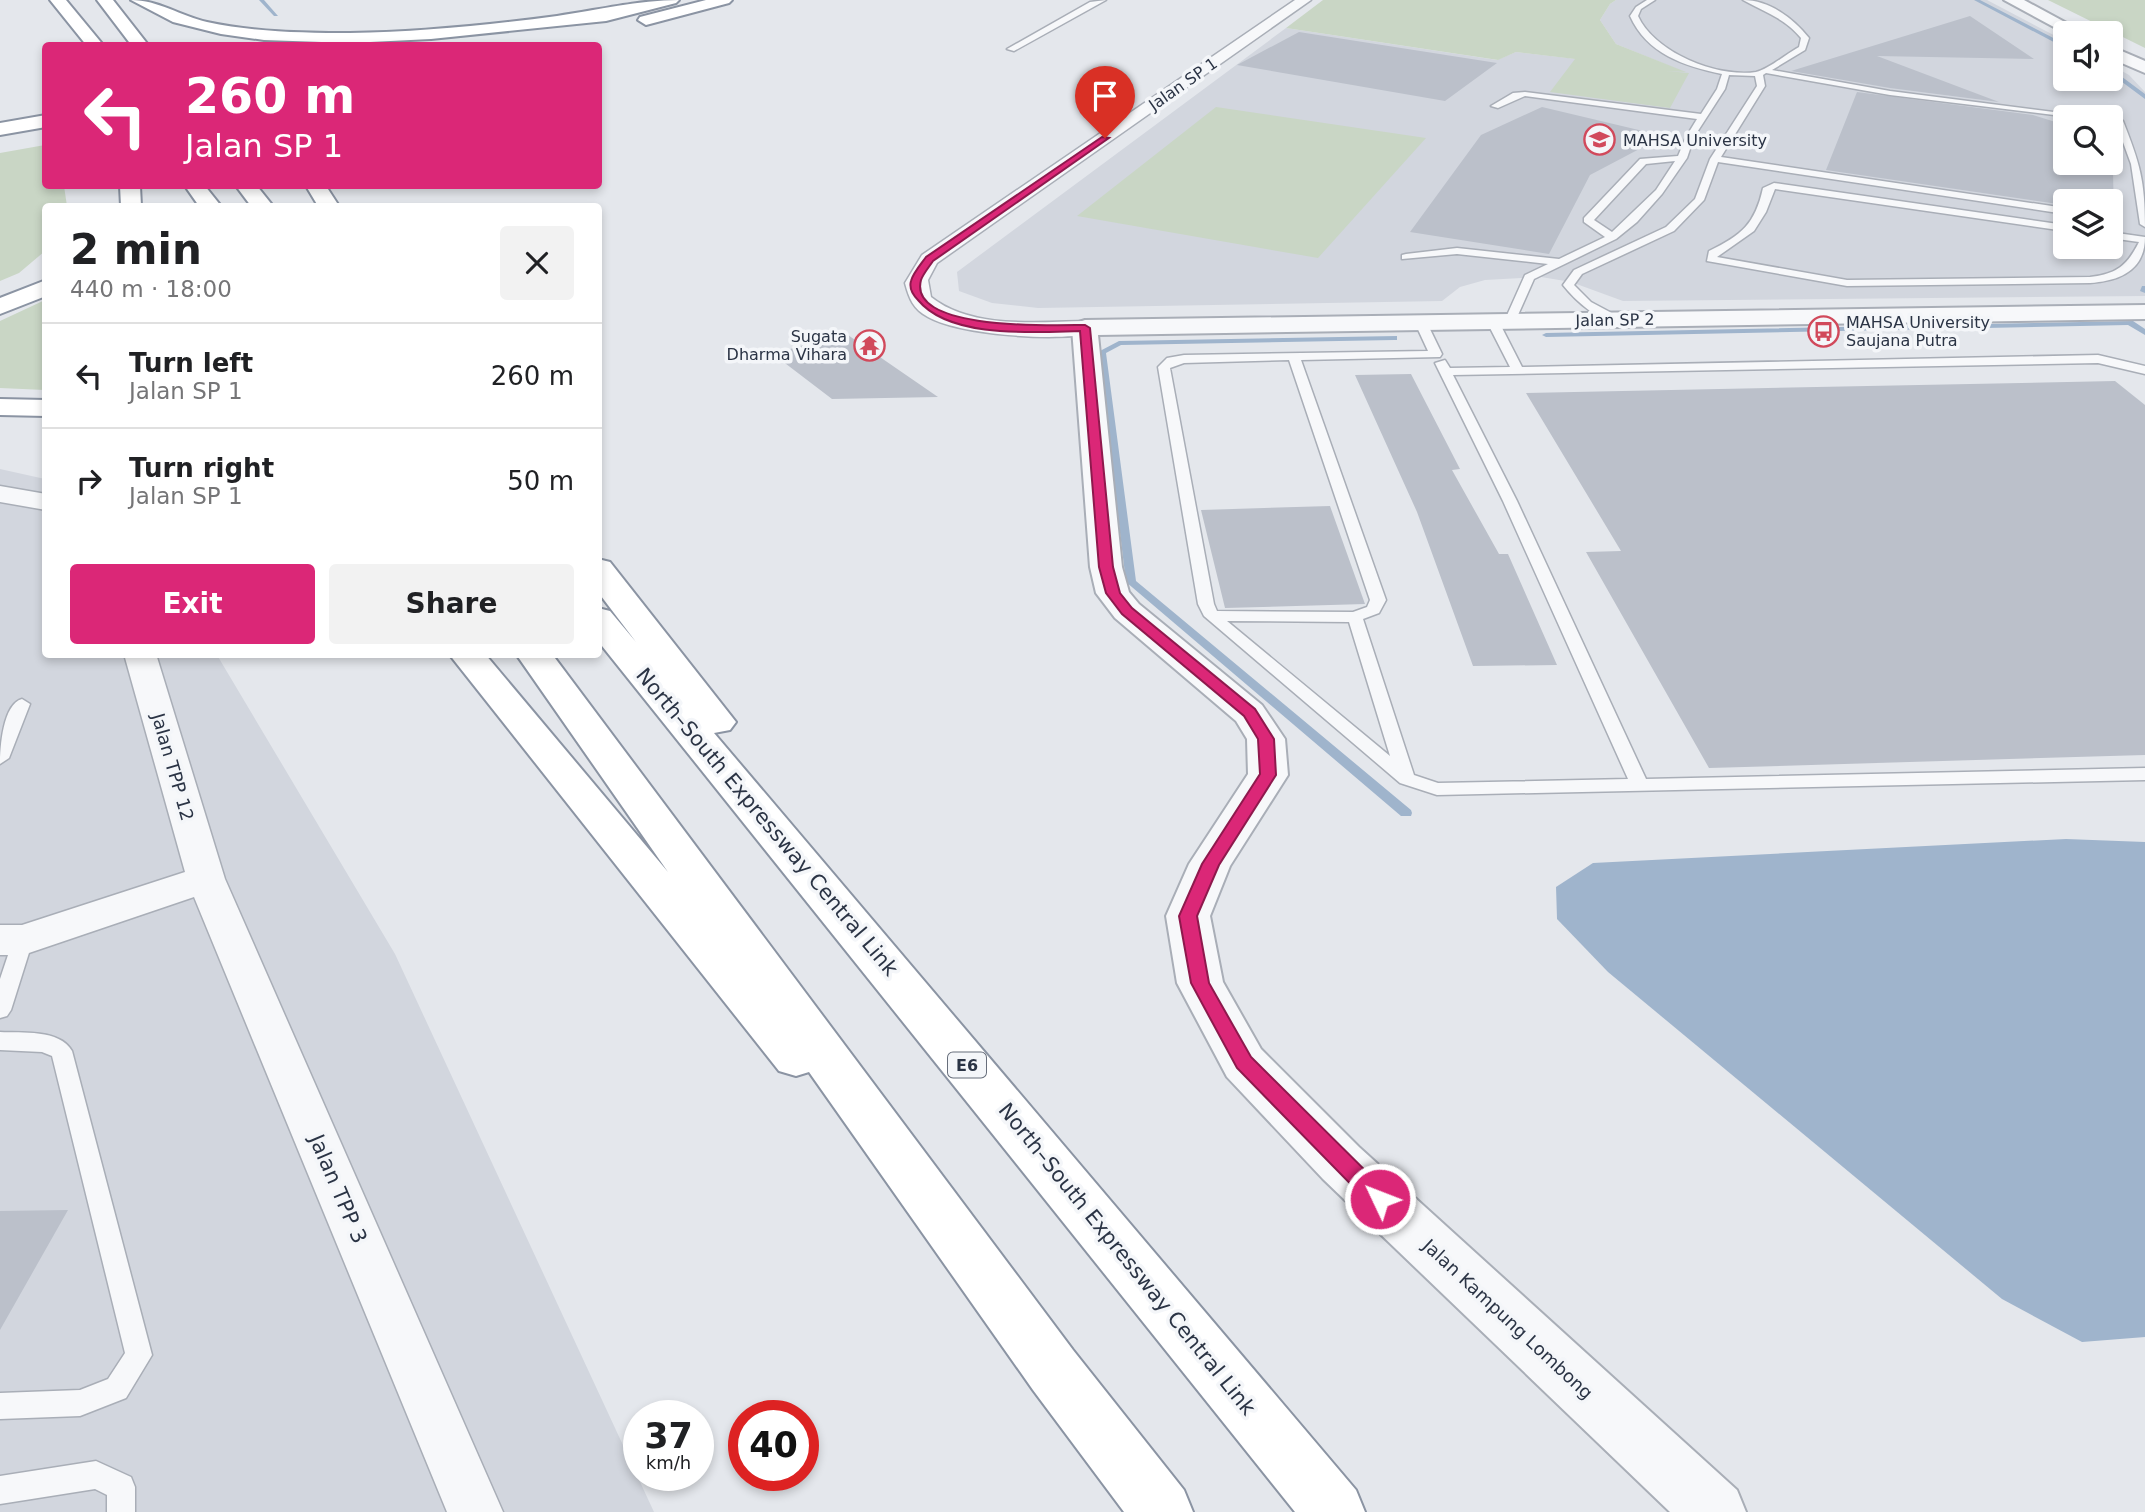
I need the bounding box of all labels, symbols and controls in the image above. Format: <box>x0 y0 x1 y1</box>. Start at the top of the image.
map controls <box>2053 21 2123 259</box>
button: sound <box>2053 21 2123 91</box>
street label: Jalan SP 1 <box>1144 54 1221 115</box>
pin <box>1075 66 1135 138</box>
text: 260 m <box>185 68 355 125</box>
icon: left <box>70 70 161 161</box>
icon: arrive <box>1086 77 1124 115</box>
button: search <box>2053 105 2123 175</box>
school or university icon: MAHSA University <box>1583 123 1617 157</box>
text: Jalan SP 1 <box>185 127 343 165</box>
place label: MAHSA University <box>1623 131 1767 150</box>
button: layers <box>2053 189 2123 259</box>
text: 2 min <box>70 225 202 274</box>
button: close <box>500 226 574 300</box>
text: 440 m · 18:00 <box>70 276 232 302</box>
street label: Jalan SP 2 <box>1574 310 1655 330</box>
place label: MAHSA University Saujana Putra <box>1846 313 1990 350</box>
bus stop icon: MAHSA University Saujana Putra <box>1806 314 1840 348</box>
place label: Sugata Dharma Vihara <box>727 327 847 364</box>
temple icon: Sugata Dharma Vihara <box>853 328 887 362</box>
text: Turn left <box>129 348 253 378</box>
icon: left <box>70 357 108 395</box>
text: 260 m <box>491 361 574 391</box>
text: Jalan SP 1 <box>129 378 243 404</box>
text: Turn right <box>129 453 274 483</box>
icon: right <box>70 462 108 500</box>
text: 50 m <box>507 466 574 496</box>
text: Jalan SP 1 <box>129 483 243 509</box>
button: Exit <box>70 564 315 644</box>
button: Share <box>329 564 574 644</box>
street label: North–South Expressway Central Link <box>631 663 903 981</box>
street label: Jalan TPP 12 <box>147 710 198 823</box>
road number: E6 <box>948 1052 986 1078</box>
street label: North–South Expressway Central Link <box>994 1098 1261 1420</box>
street label: Jalan TPP 3 <box>304 1129 372 1247</box>
position arrow <box>1343 1162 1417 1236</box>
street label: Jalan Kampung Lombong <box>1418 1234 1597 1403</box>
speed limit sign: 40 <box>728 1400 819 1491</box>
text: 37 <box>644 1416 693 1456</box>
text: km/h <box>646 1452 691 1473</box>

